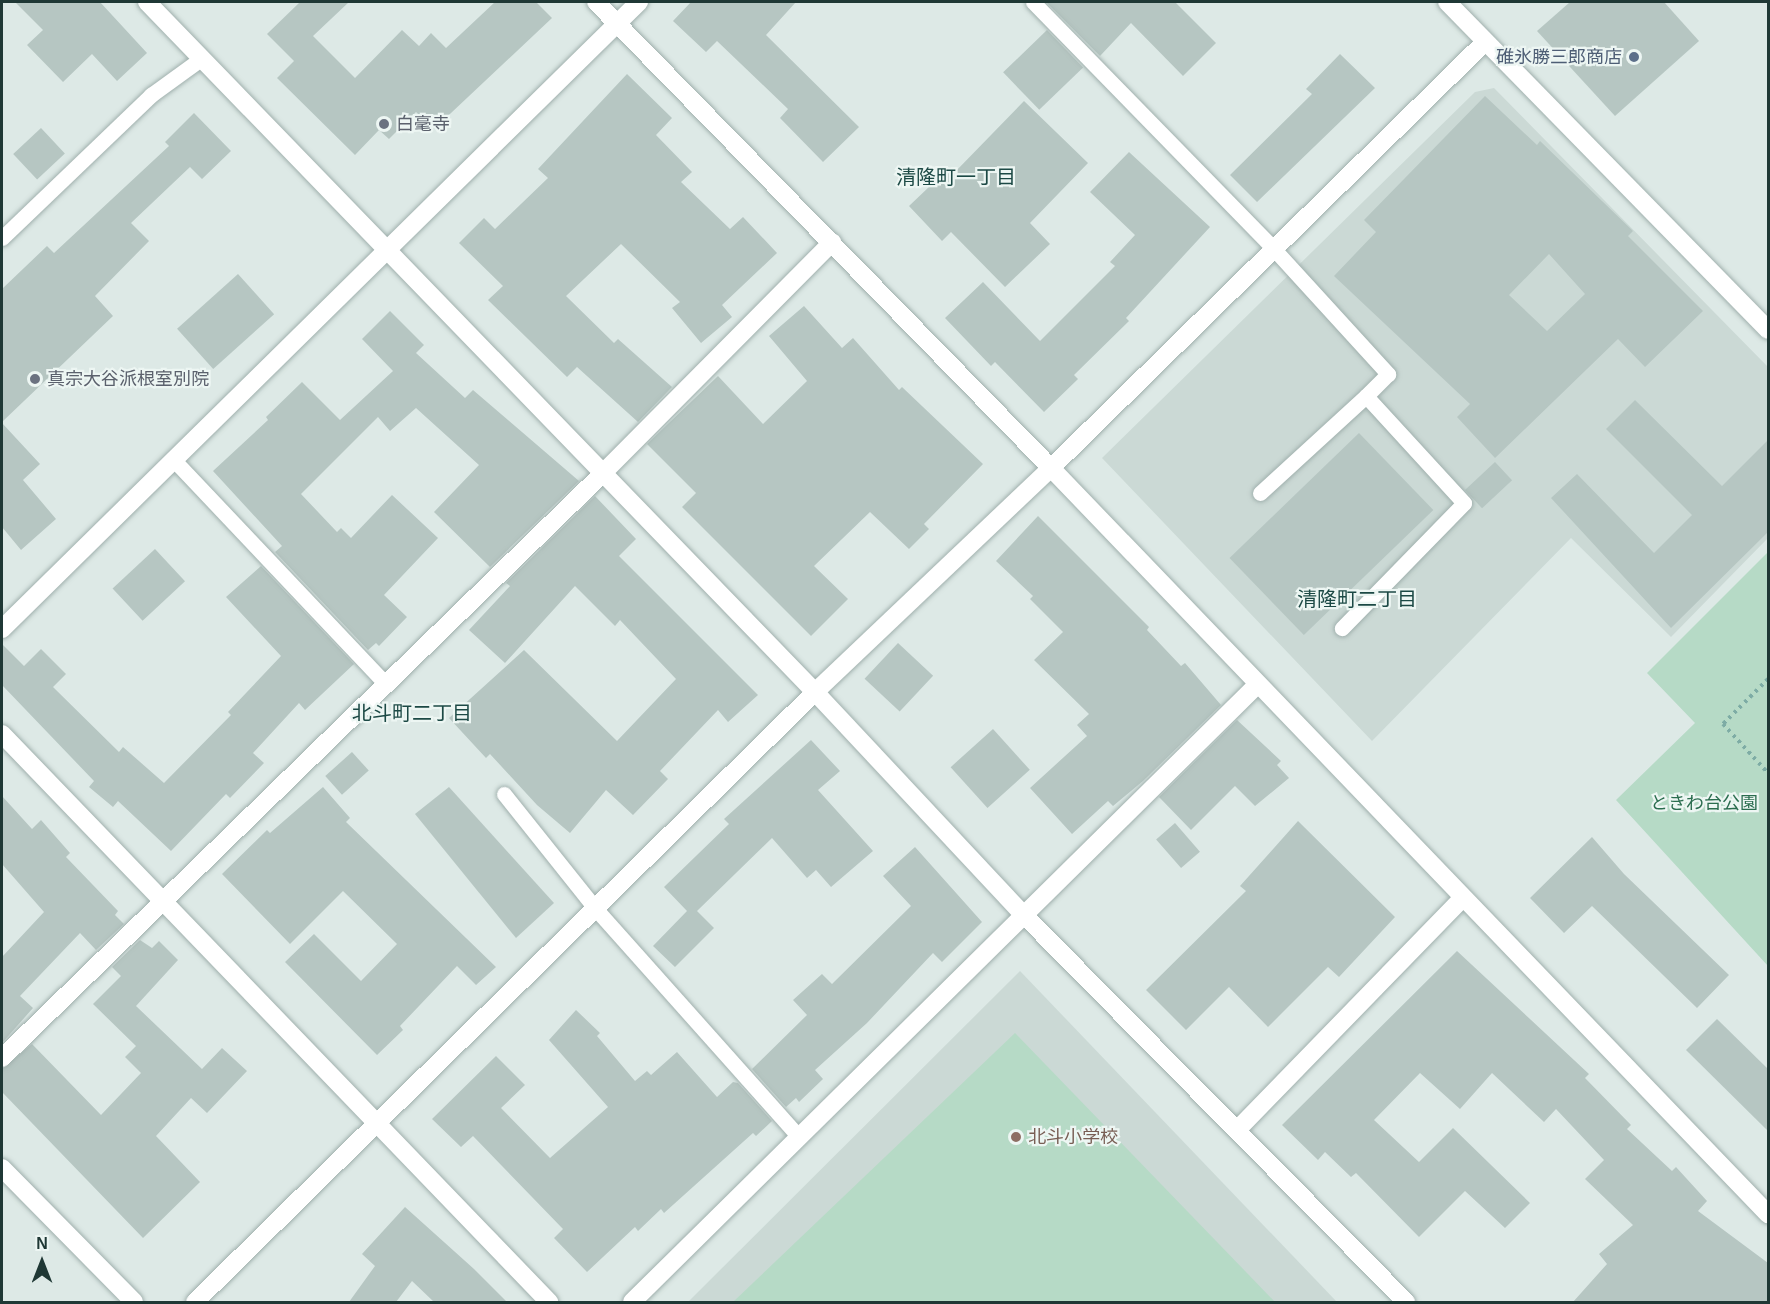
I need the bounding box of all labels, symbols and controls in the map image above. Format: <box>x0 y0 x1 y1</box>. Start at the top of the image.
place label: 碓氷勝三郎商店 <box>1496 46 1622 68</box>
marker: 碓氷勝三郎商店 <box>1627 50 1641 64</box>
place label: 白毫寺 <box>396 113 450 135</box>
marker: 白毫寺 <box>377 117 391 131</box>
district label: 清隆町一丁目 <box>896 165 1016 189</box>
place label: 真宗大谷派根室別院 <box>47 368 209 390</box>
marker: 真宗大谷派根室別院 <box>28 372 42 386</box>
district label: 清隆町二丁目 <box>1297 587 1417 611</box>
district label: 北斗町二丁目 <box>352 701 472 725</box>
park label: ときわ台公園 <box>1650 792 1758 814</box>
place label: 北斗小学校 <box>1028 1126 1118 1148</box>
marker: 北斗小学校 <box>1009 1130 1023 1144</box>
north arrow <box>12 1232 72 1292</box>
text: N <box>36 1235 48 1252</box>

